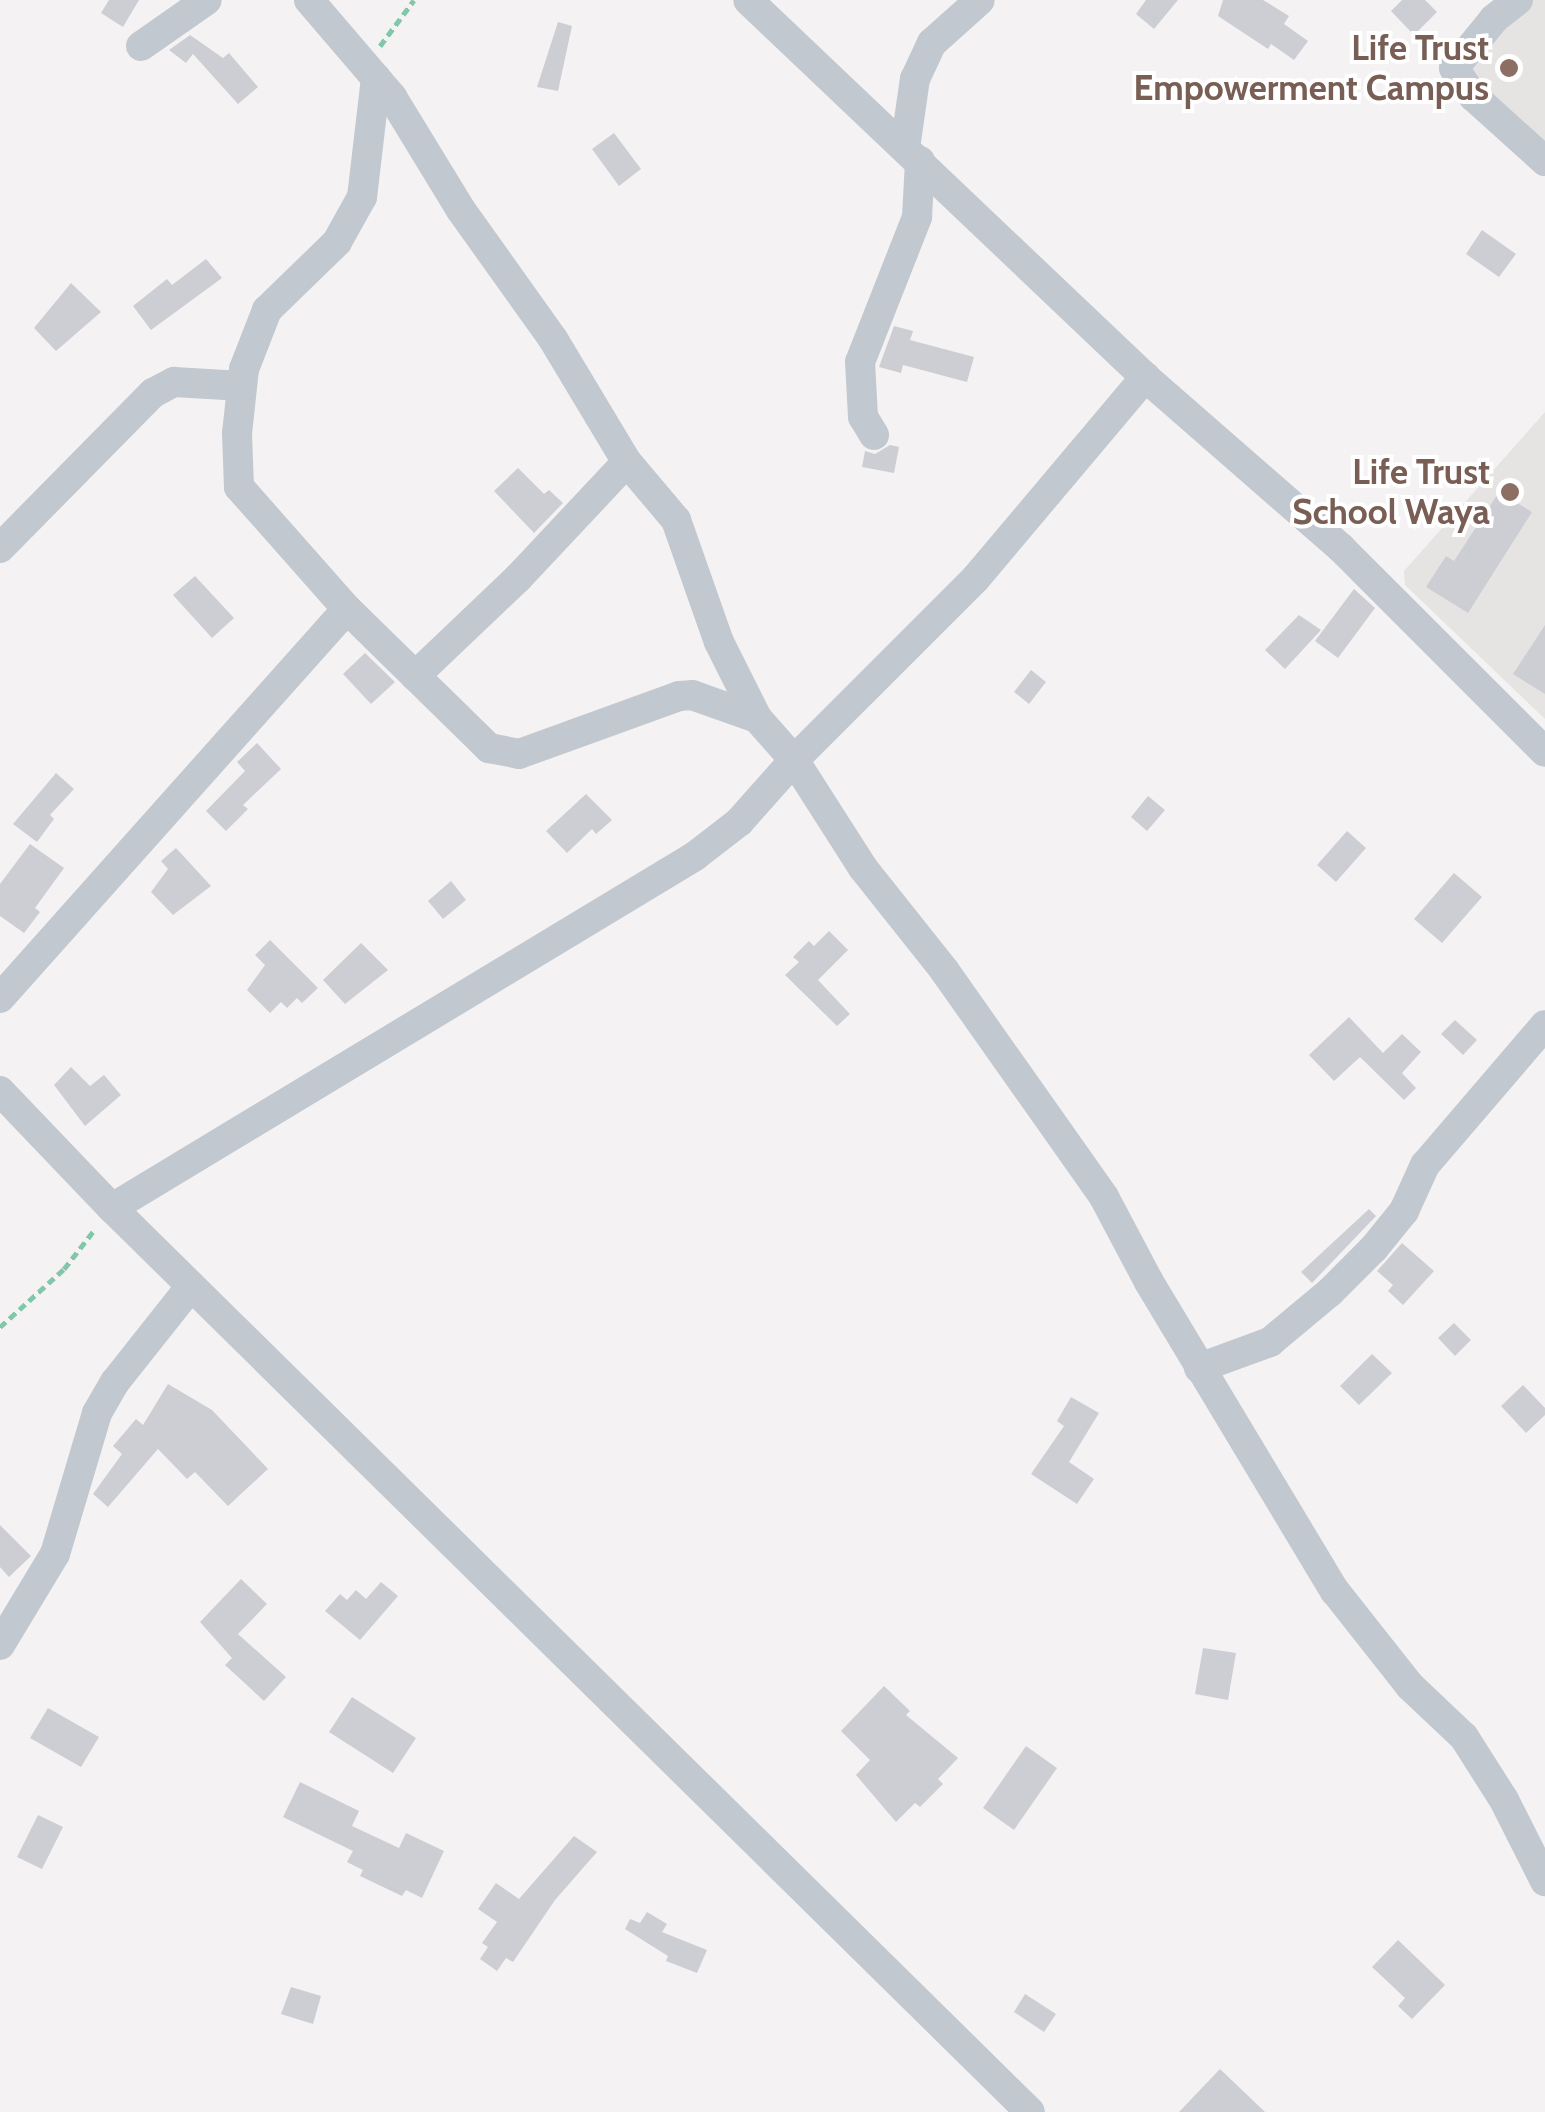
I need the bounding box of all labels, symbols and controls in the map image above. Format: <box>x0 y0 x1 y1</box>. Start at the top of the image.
place label: Life Trust Empowerment Campus <box>1134 27 1489 109</box>
marker: Life Trust Empowerment Campus <box>1498 57 1520 79</box>
place label: Life Trust School Waya <box>1292 451 1490 533</box>
marker: Life Trust School Waya <box>1499 481 1521 503</box>

